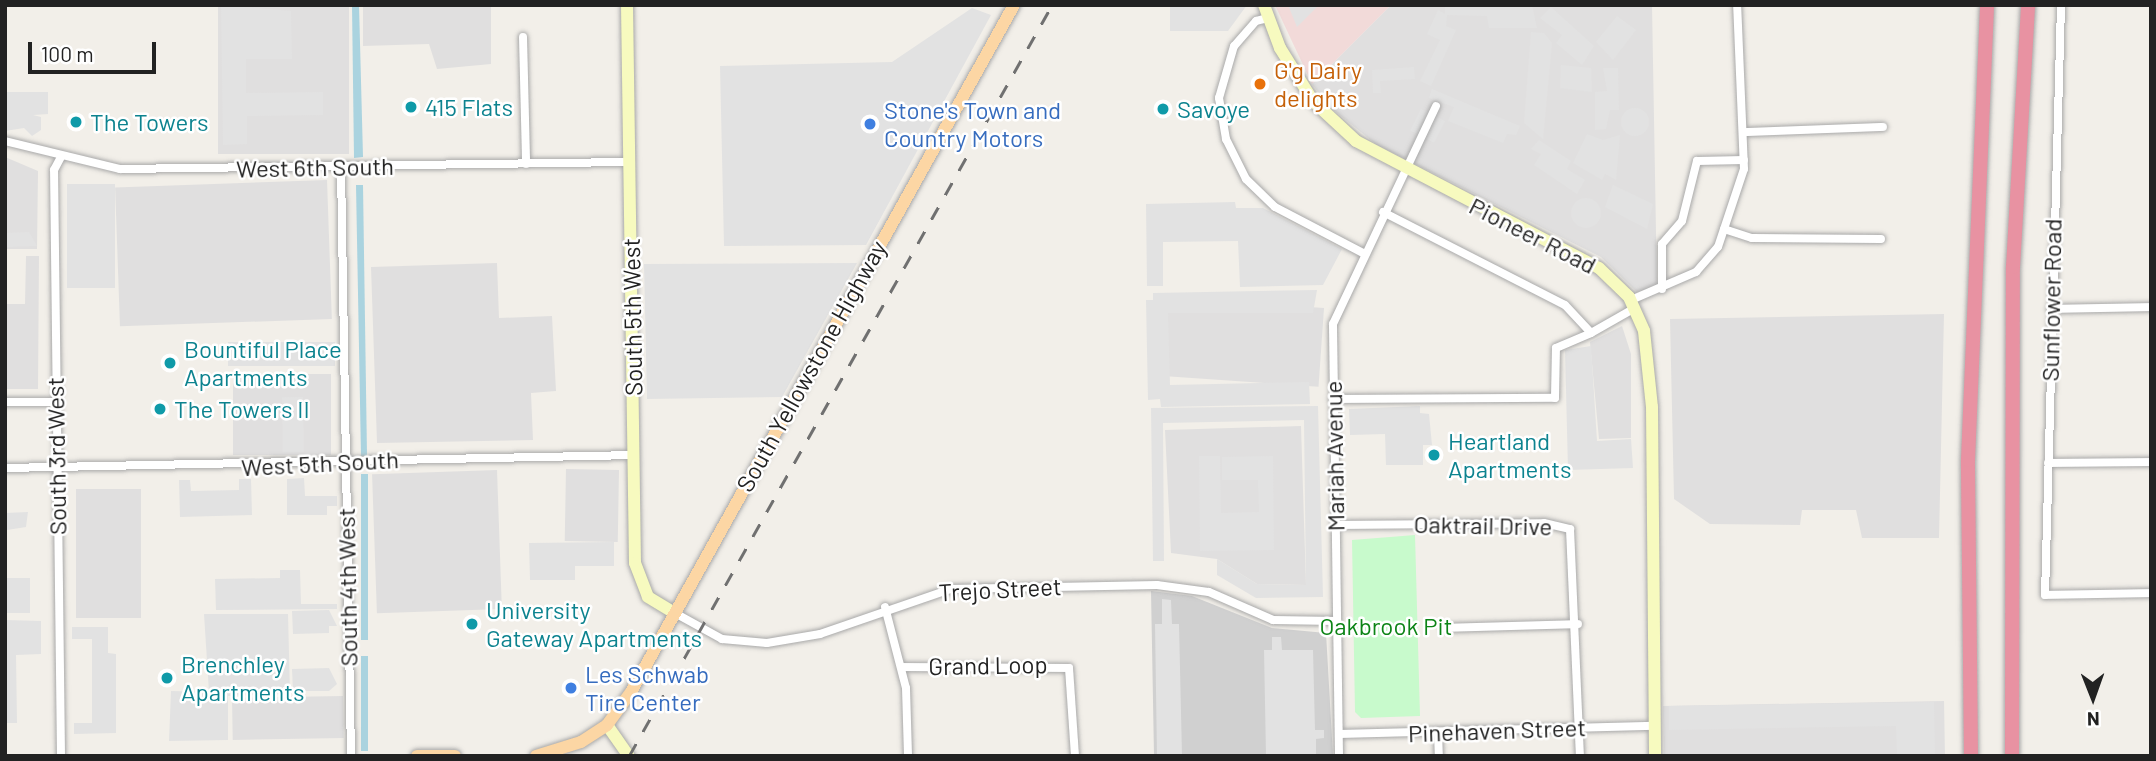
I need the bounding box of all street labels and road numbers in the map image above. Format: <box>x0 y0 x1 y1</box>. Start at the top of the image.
street label: West 6th South <box>236 151 394 183</box>
street label: Pioneer Road <box>1465 191 1601 279</box>
street label: Sunflower Road <box>2035 218 2067 382</box>
street label: South Yellowstone Highway <box>730 235 892 497</box>
street label: South 5th West <box>616 238 648 396</box>
street label: South 3rd West <box>40 377 72 535</box>
street label: Mariah Avenue <box>1318 380 1350 532</box>
street label: West 5th South <box>240 444 400 482</box>
street label: South 4th West <box>331 507 363 667</box>
street label: Oaktrail Drive <box>1413 509 1553 541</box>
street label: Trejo Street <box>938 571 1062 607</box>
street label: Grand Loop <box>928 650 1048 680</box>
street label: Pinehaven Street <box>1408 713 1586 747</box>

